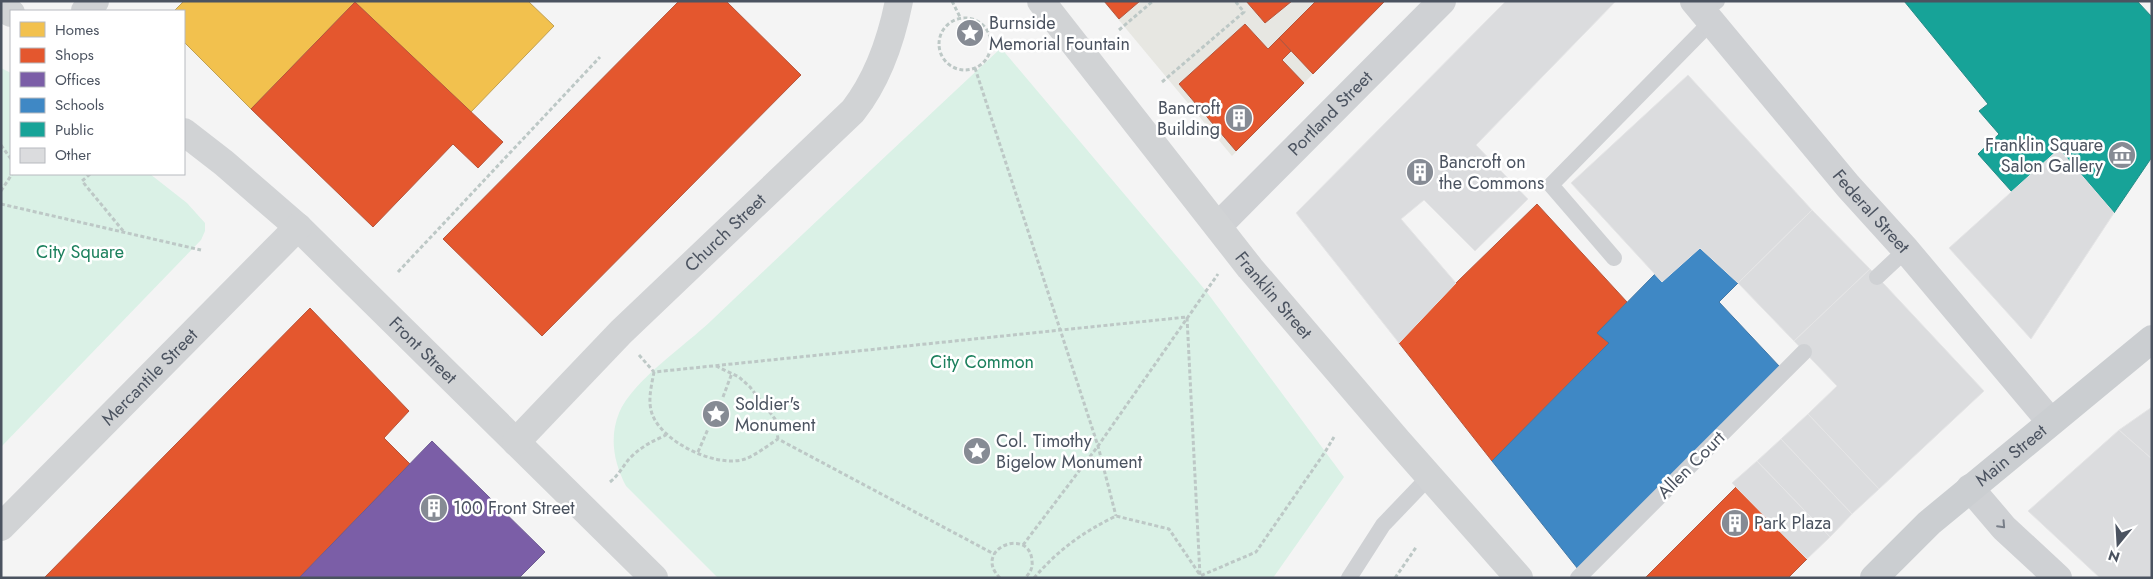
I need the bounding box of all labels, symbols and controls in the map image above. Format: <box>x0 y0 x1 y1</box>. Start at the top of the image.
legend <box>10 10 185 175</box>
place label: Burnside Memorial Fountain <box>989 10 1130 57</box>
place icon: Burnside Memorial Fountain <box>955 18 985 48</box>
text: Homes <box>55 19 99 41</box>
text: Shops <box>55 44 94 66</box>
street label: Portland Street <box>1282 64 1379 162</box>
text: Offices <box>55 69 100 91</box>
text: Schools <box>55 94 104 116</box>
place label: Bancroft Building <box>1157 95 1221 142</box>
building icon: Bancroft Building <box>1224 103 1254 133</box>
text: Public <box>55 119 94 141</box>
place label: Franklin Square Salon Gallery <box>1985 132 2103 179</box>
museum icon: Franklin Square Salon Gallery <box>2107 140 2137 170</box>
text: Other <box>55 144 92 166</box>
place label: Bancroft on the Commons <box>1439 149 1544 196</box>
building icon: Bancroft on the Commons <box>1405 157 1435 187</box>
street label: Federal Street <box>1826 164 1916 259</box>
street label: Church Street <box>679 187 772 278</box>
park label: City Square <box>36 239 124 265</box>
street label: Franklin Street <box>1229 246 1319 345</box>
street label: Front Street <box>383 311 463 390</box>
street label: Mercantile Street <box>95 322 204 431</box>
park label: City Common <box>930 349 1034 375</box>
place label: Soldier's Monument <box>735 391 816 438</box>
place icon: Soldier's Monument <box>701 399 731 429</box>
street label: Main Street <box>1970 418 2053 493</box>
street label: Allen Court <box>1651 425 1731 505</box>
place label: Col. Timothy Bigelow Monument <box>996 428 1143 475</box>
place icon: Col. Timothy Bigelow Monument <box>962 436 992 466</box>
building icon: 100 Front Street <box>419 493 449 523</box>
place label: 100 Front Street <box>453 495 575 521</box>
building icon: Park Plaza <box>1720 508 1750 538</box>
place label: Park Plaza <box>1754 510 1831 536</box>
one-way arrow <box>1996 519 2005 528</box>
north arrow <box>2093 519 2143 569</box>
text: N <box>2106 545 2122 568</box>

